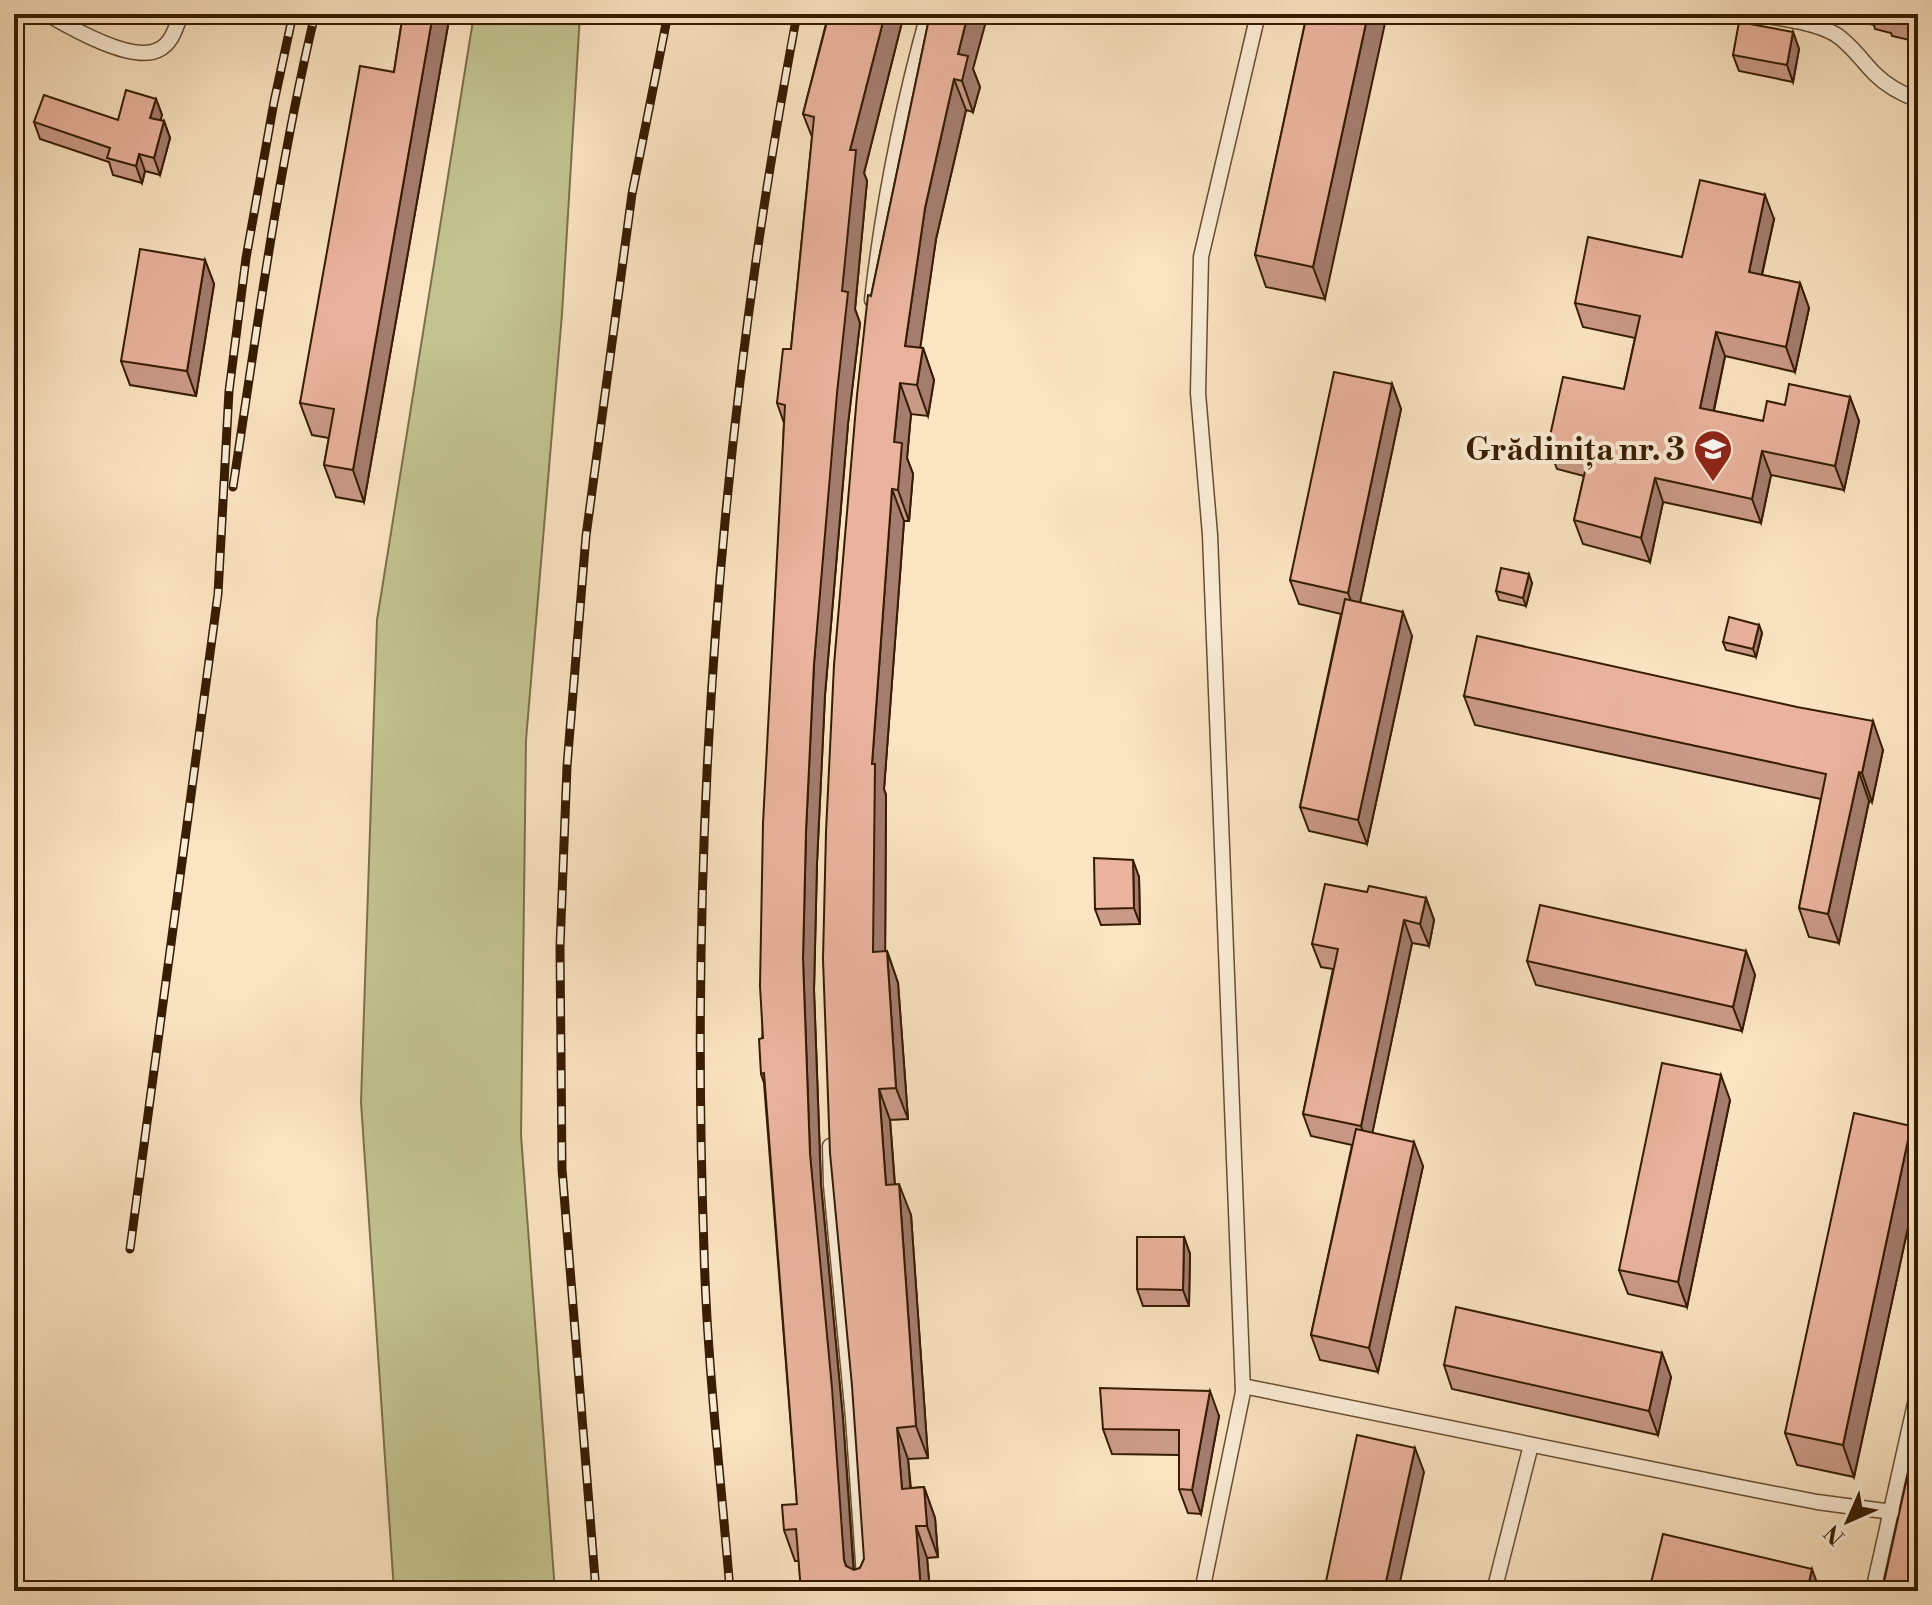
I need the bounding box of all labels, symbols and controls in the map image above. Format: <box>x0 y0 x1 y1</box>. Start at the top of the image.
school or university icon: Grădinița nr. 3 <box>1692 428 1734 483</box>
place label: Grădinița nr. 3 <box>1465 430 1685 470</box>
north arrow <box>1808 1481 1888 1561</box>
text: N <box>1819 1518 1851 1550</box>

